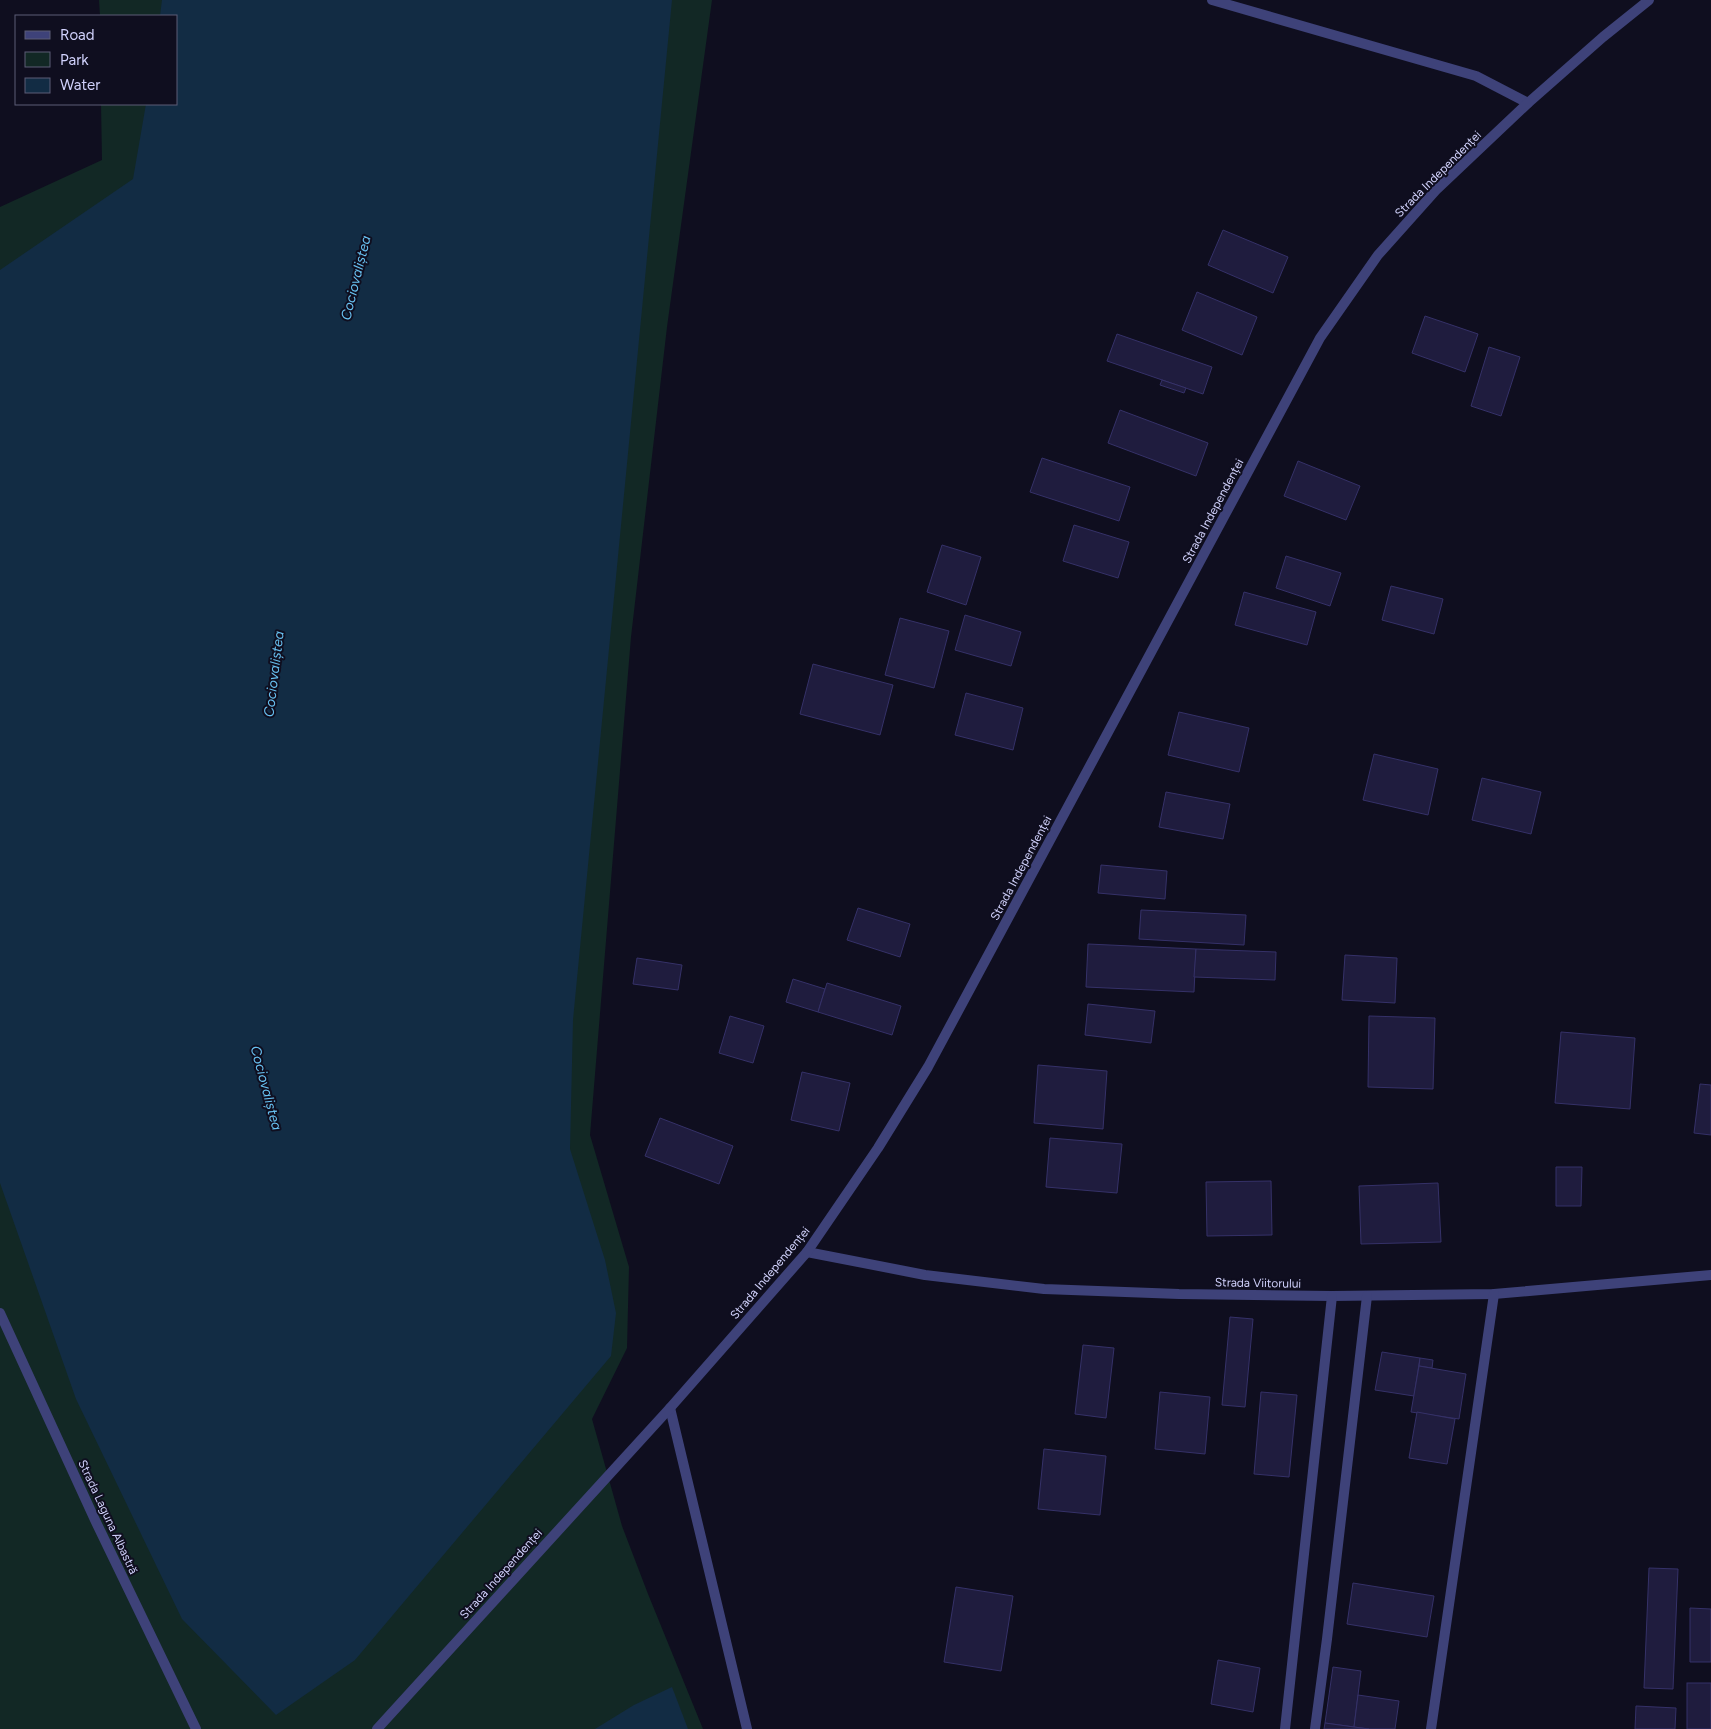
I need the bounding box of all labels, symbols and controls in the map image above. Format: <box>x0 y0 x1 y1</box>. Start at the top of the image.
legend <box>15 15 178 105</box>
text: Road <box>60 26 95 44</box>
text: Park <box>60 51 89 69</box>
text: Water <box>60 76 100 94</box>
street label: Strada Independenței <box>1392 128 1484 220</box>
water label: Cociovaliștea <box>337 234 375 322</box>
street label: Strada Independenței <box>1180 456 1246 566</box>
water label: Cociovaliștea <box>260 630 288 718</box>
street label: Strada Independenței <box>988 813 1054 923</box>
water label: Cociovaliștea <box>247 1044 285 1132</box>
street label: Strada Independenței <box>727 1224 813 1322</box>
street label: Strada Viitorului <box>1215 1275 1301 1291</box>
street label: Strada Laguna Albastră <box>75 1458 141 1576</box>
street label: Strada Independenței <box>457 1526 545 1622</box>

